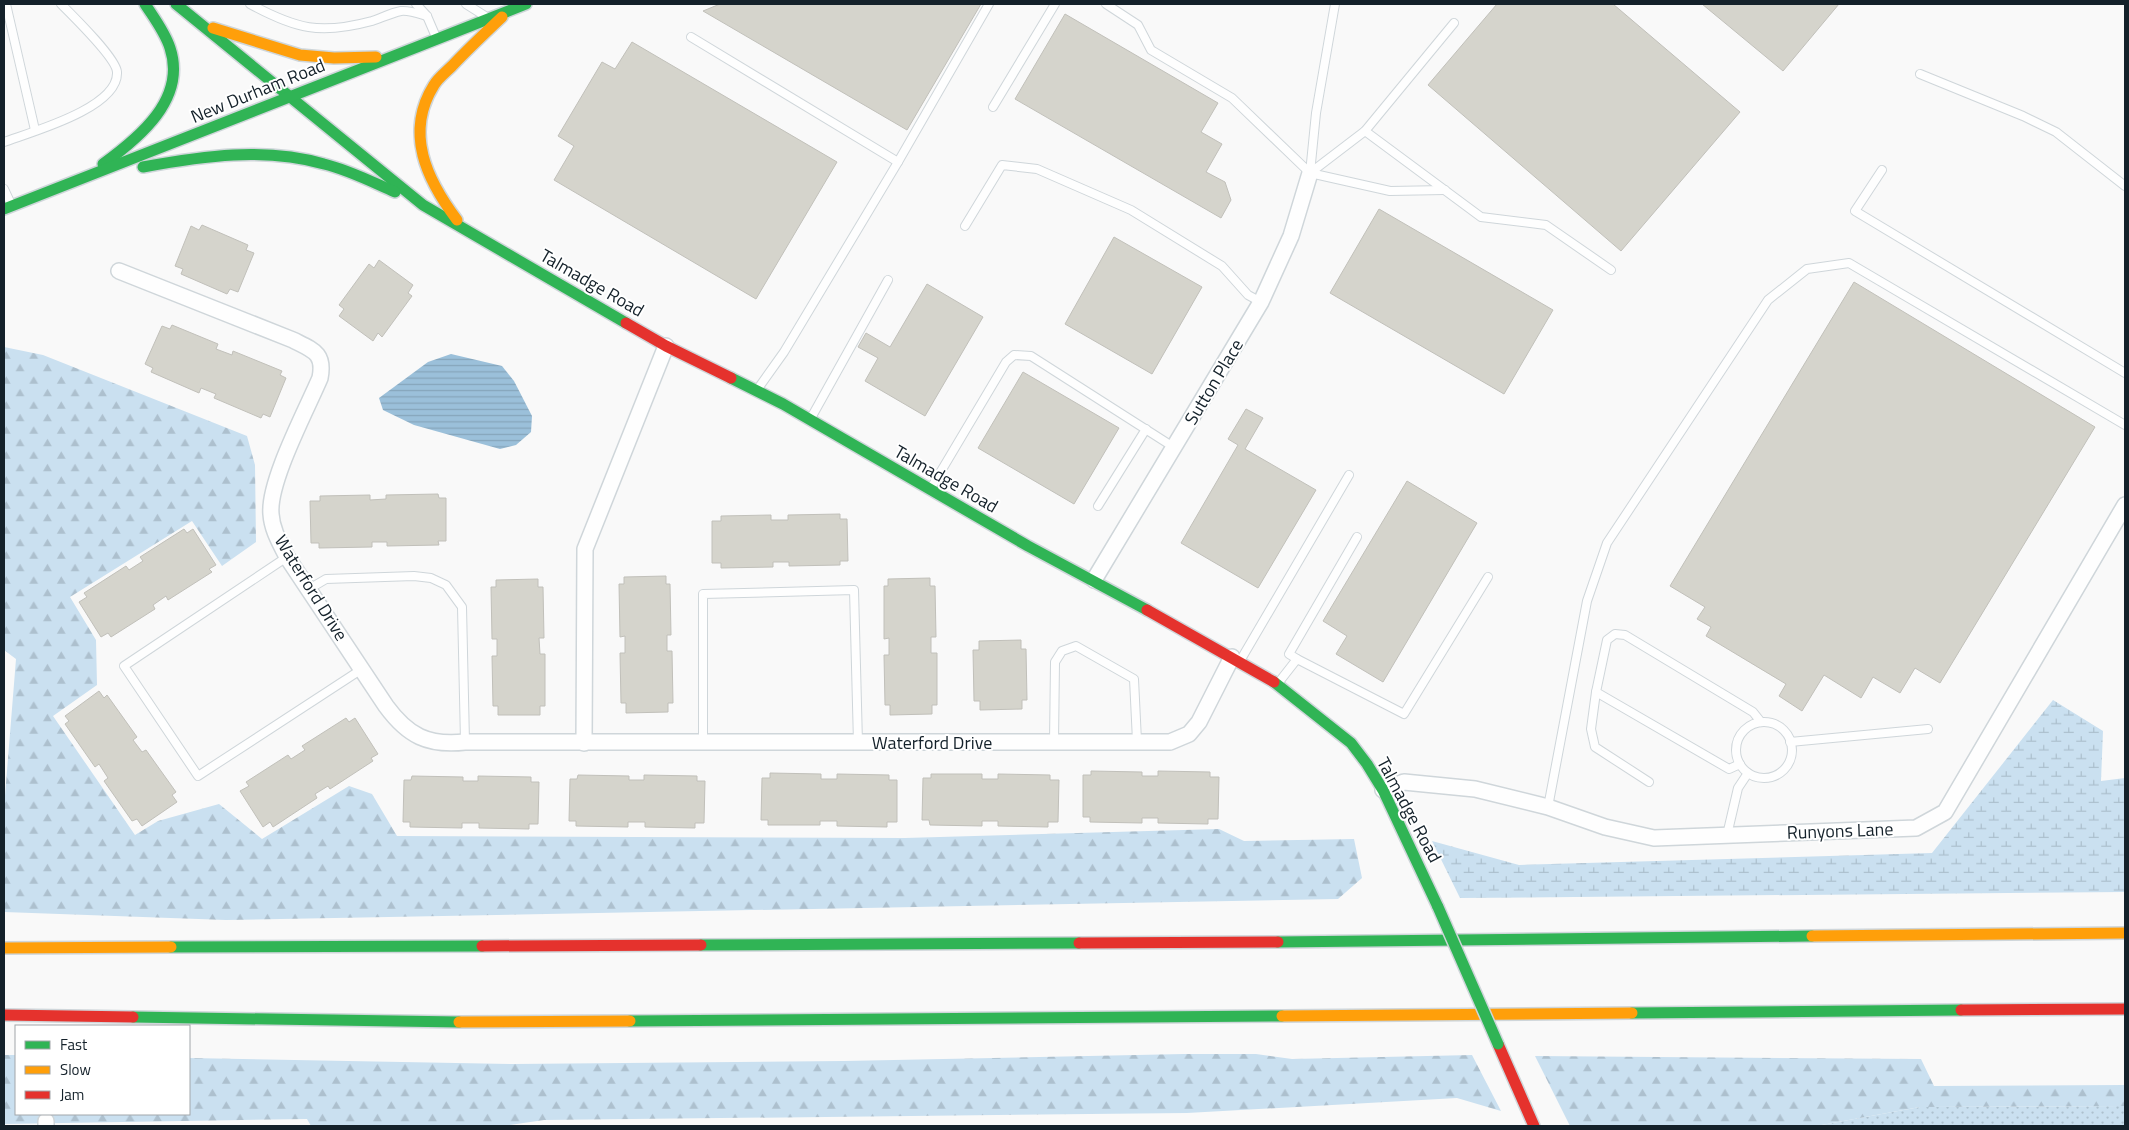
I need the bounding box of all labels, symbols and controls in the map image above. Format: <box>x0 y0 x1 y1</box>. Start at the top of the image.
street label: New Durham Road <box>187 51 329 130</box>
street label: Talmadge Road <box>535 242 649 323</box>
street label: Sutton Place <box>1177 334 1250 430</box>
street label: Talmadge Road <box>889 438 1003 519</box>
street label: Waterford Drive <box>268 529 355 646</box>
street label: Waterford Drive <box>872 729 992 756</box>
street label: Talmadge Road <box>1370 752 1449 867</box>
street label: Runyons Lane <box>1786 815 1894 846</box>
legend <box>15 1025 190 1115</box>
text: Fast <box>60 1033 88 1056</box>
text: Slow <box>60 1058 91 1081</box>
text: Jam <box>60 1083 84 1106</box>

